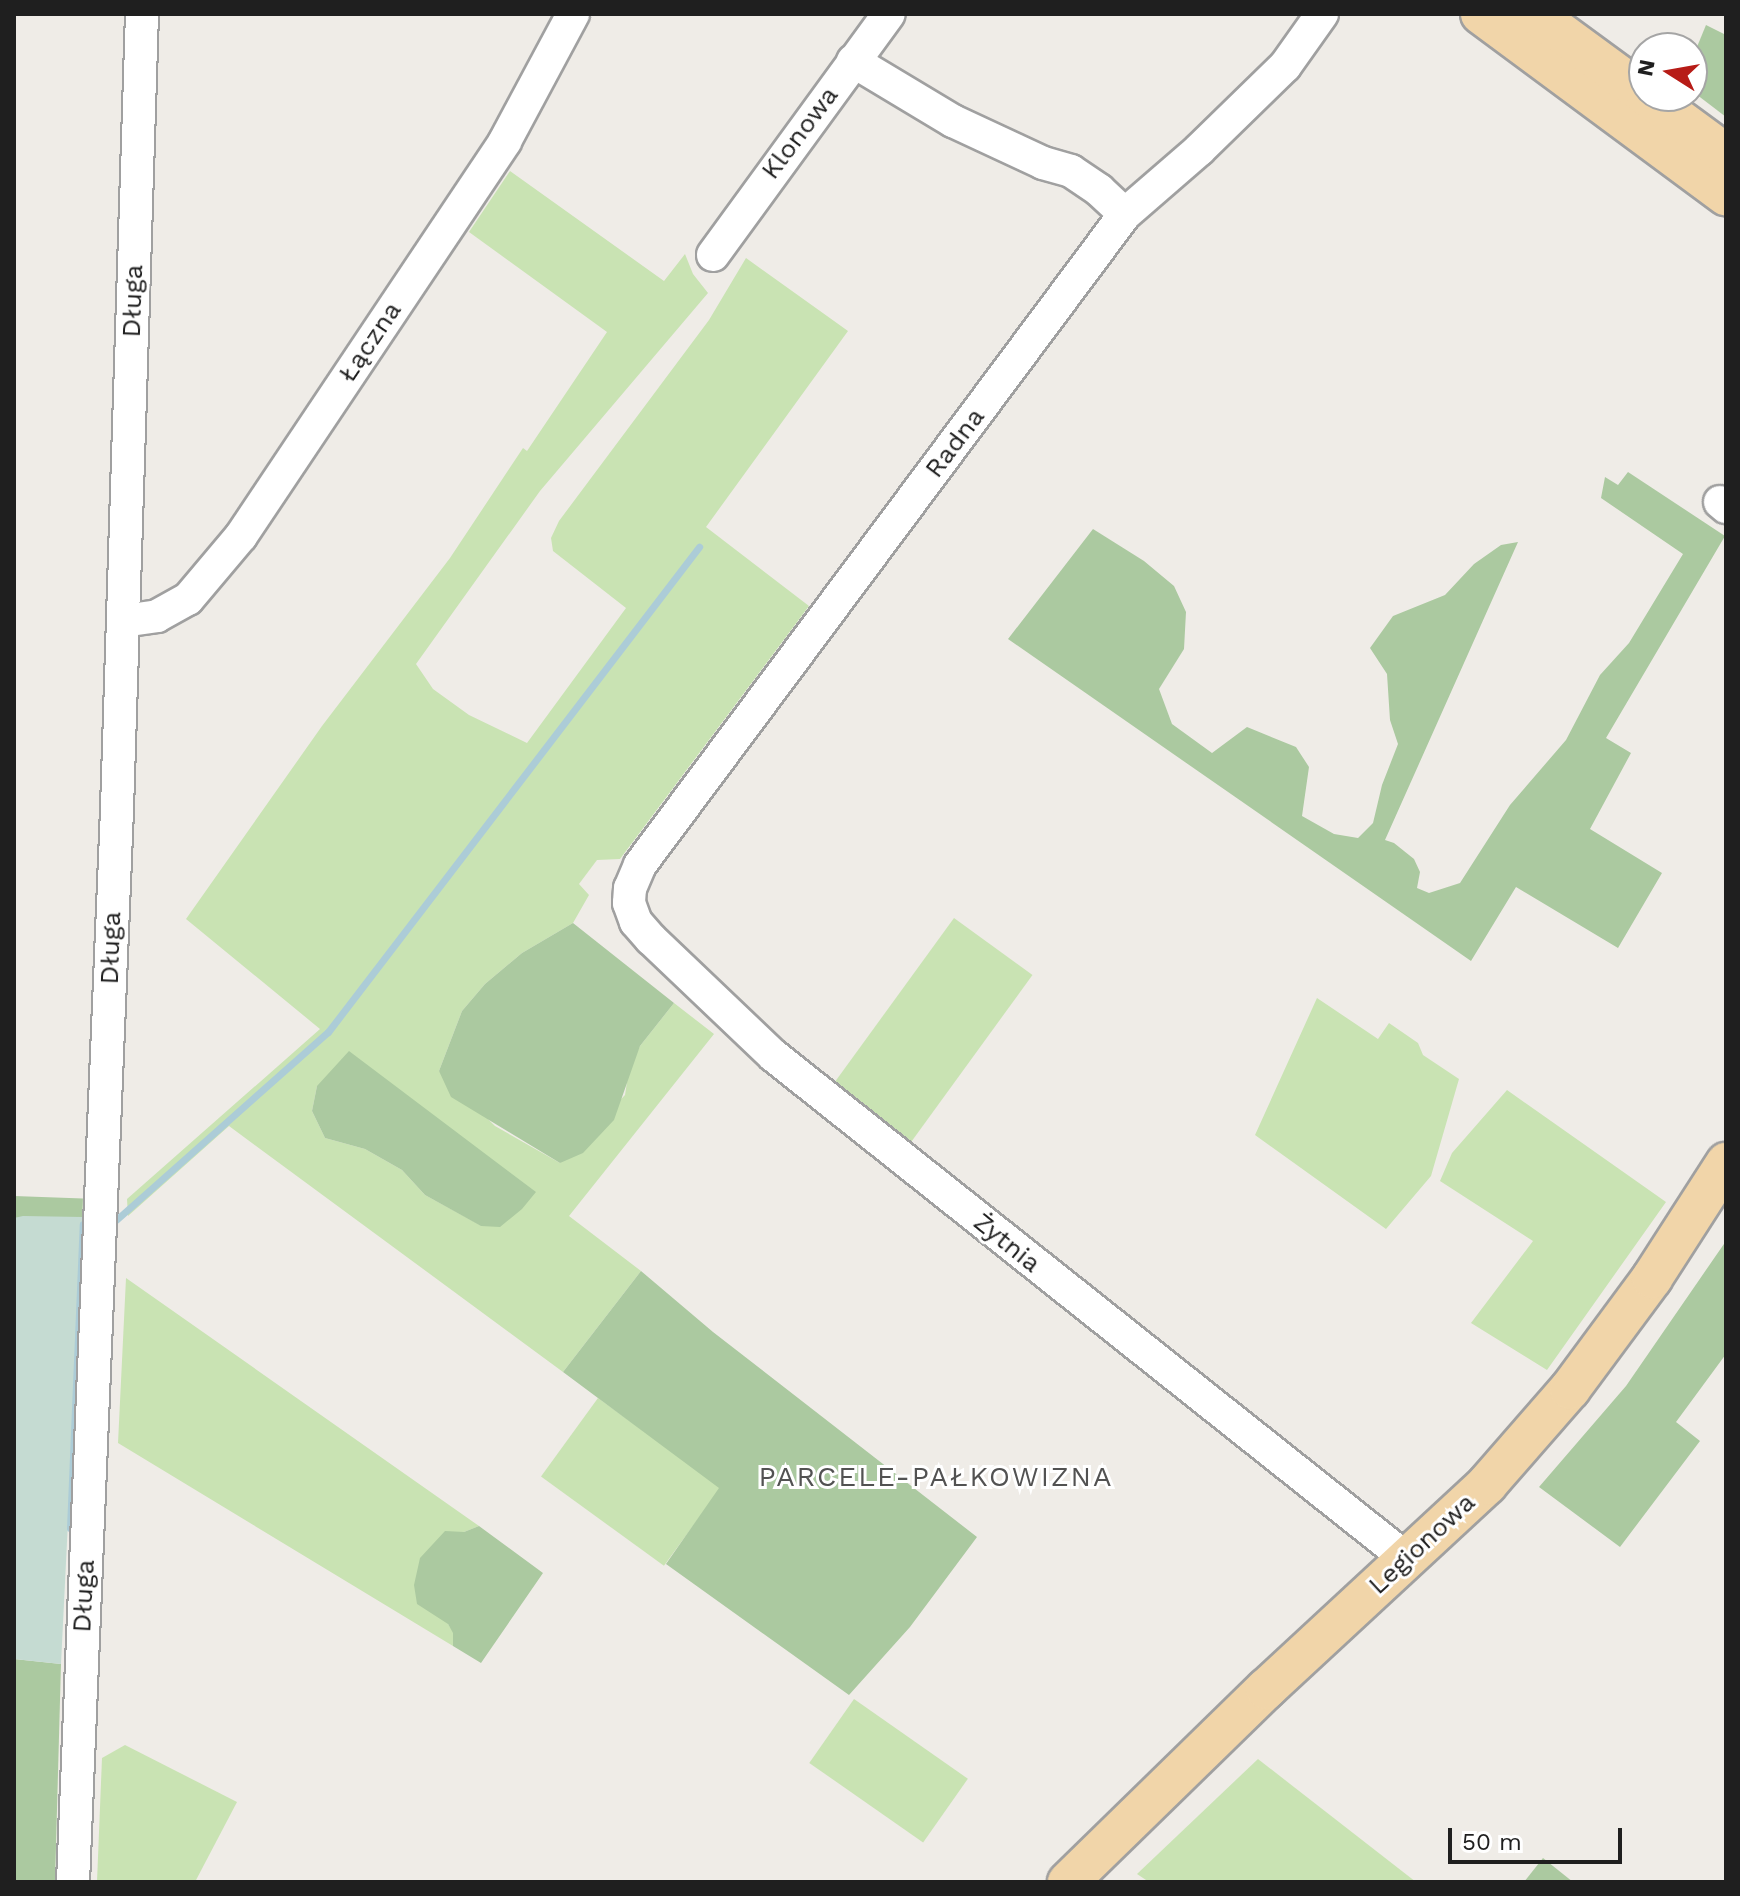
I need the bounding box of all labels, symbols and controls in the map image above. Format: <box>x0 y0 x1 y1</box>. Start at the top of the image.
north arrow <box>1628 32 1708 112</box>
text: N <box>1632 57 1660 78</box>
street label: Klonowa <box>755 80 845 186</box>
street label: Długa <box>116 264 150 338</box>
street label: Łączna <box>332 296 408 388</box>
street label: Radna <box>919 402 991 484</box>
street label: Długa <box>94 911 128 985</box>
street label: Żytnia <box>967 1207 1047 1279</box>
district label: PARCELE-PAŁKOWIZNA <box>758 1460 1114 1494</box>
street label: Legionowa <box>1362 1487 1482 1601</box>
street label: Długa <box>67 1559 101 1633</box>
scale bar <box>1452 1812 1626 1862</box>
text: 50 m <box>1462 1828 1522 1856</box>

